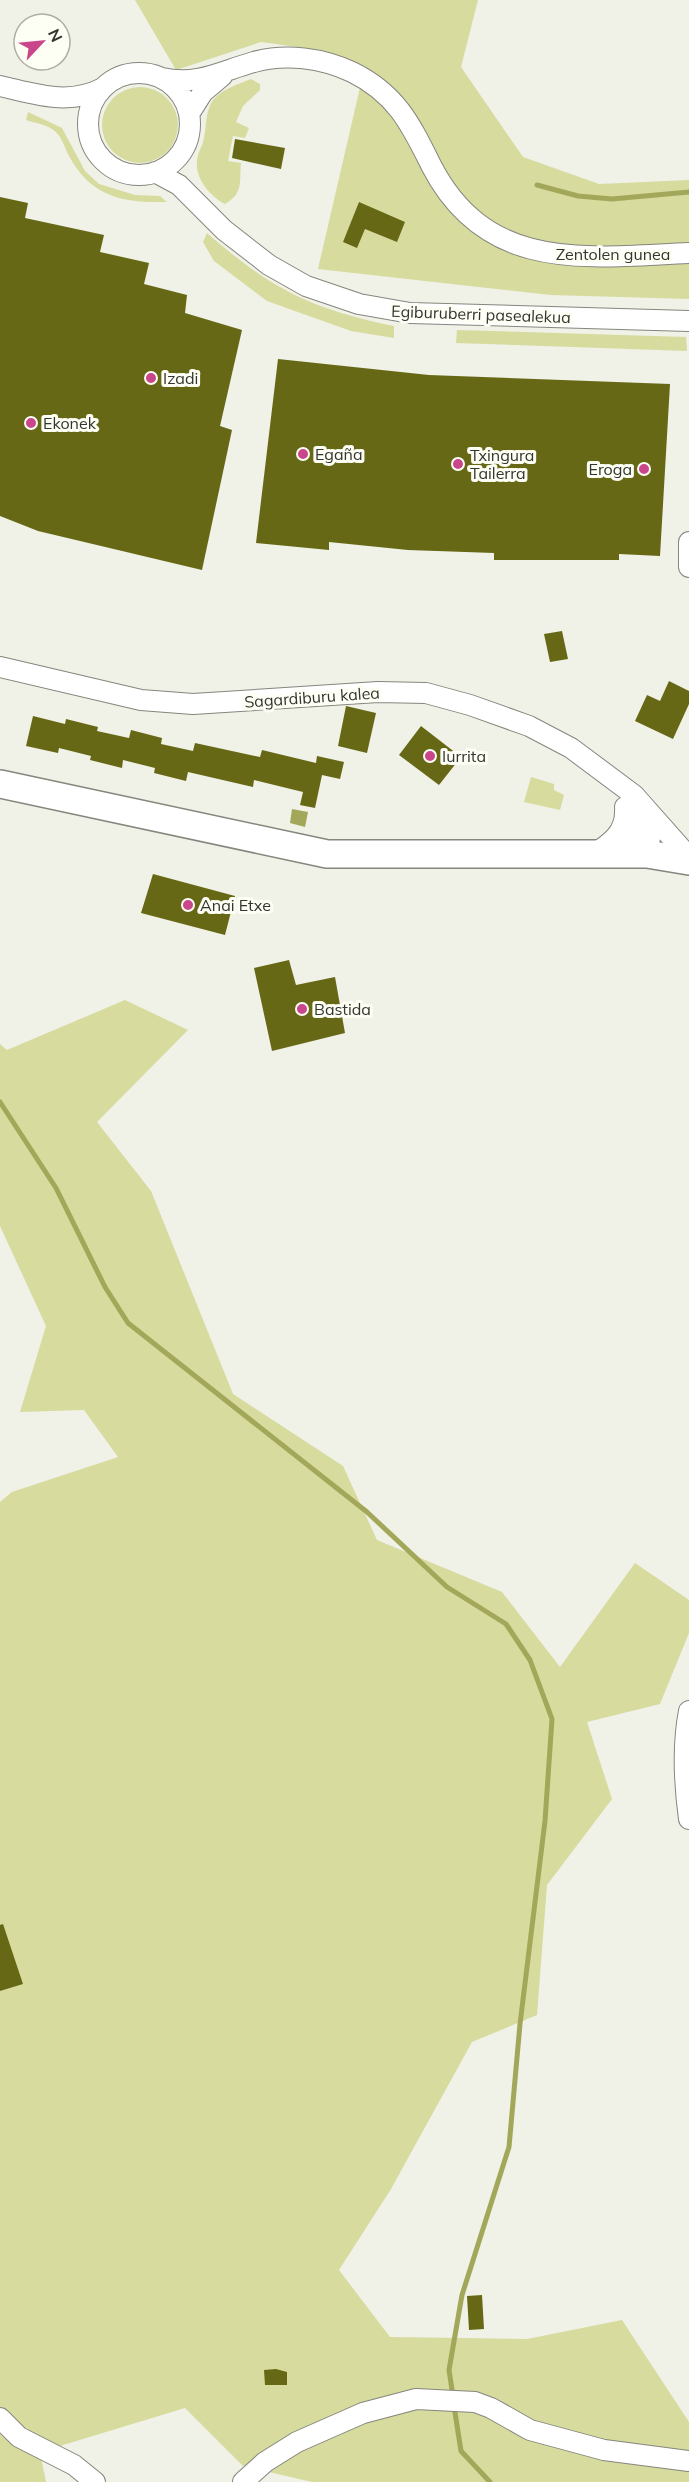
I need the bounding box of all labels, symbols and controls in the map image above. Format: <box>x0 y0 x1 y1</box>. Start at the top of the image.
north arrow <box>12 12 72 72</box>
text: N <box>44 26 67 45</box>
street label: Zentolen gunea <box>556 244 670 264</box>
street label: Egiburuberri pasealekua <box>391 301 571 327</box>
place label: Izadi <box>163 368 198 388</box>
marker: Izadi <box>144 371 158 385</box>
place label: Ekonek <box>43 413 97 433</box>
marker: Ekonek <box>24 416 38 430</box>
place label: Egaña <box>315 444 363 464</box>
place label: Txingura Tailerra <box>470 445 534 483</box>
marker: Egaña <box>296 447 310 461</box>
marker: Txingura Tailerra <box>451 457 465 471</box>
place label: Eroga <box>589 459 632 479</box>
marker: Eroga <box>637 462 651 476</box>
street label: Sagardiburu kalea <box>244 682 380 712</box>
place label: Iurrita <box>442 746 486 766</box>
marker: Iurrita <box>423 749 437 763</box>
place label: Anai Etxe <box>200 895 271 915</box>
marker: Anai Etxe <box>181 898 195 912</box>
place label: Bastida <box>314 999 371 1019</box>
marker: Bastida <box>295 1002 309 1016</box>

